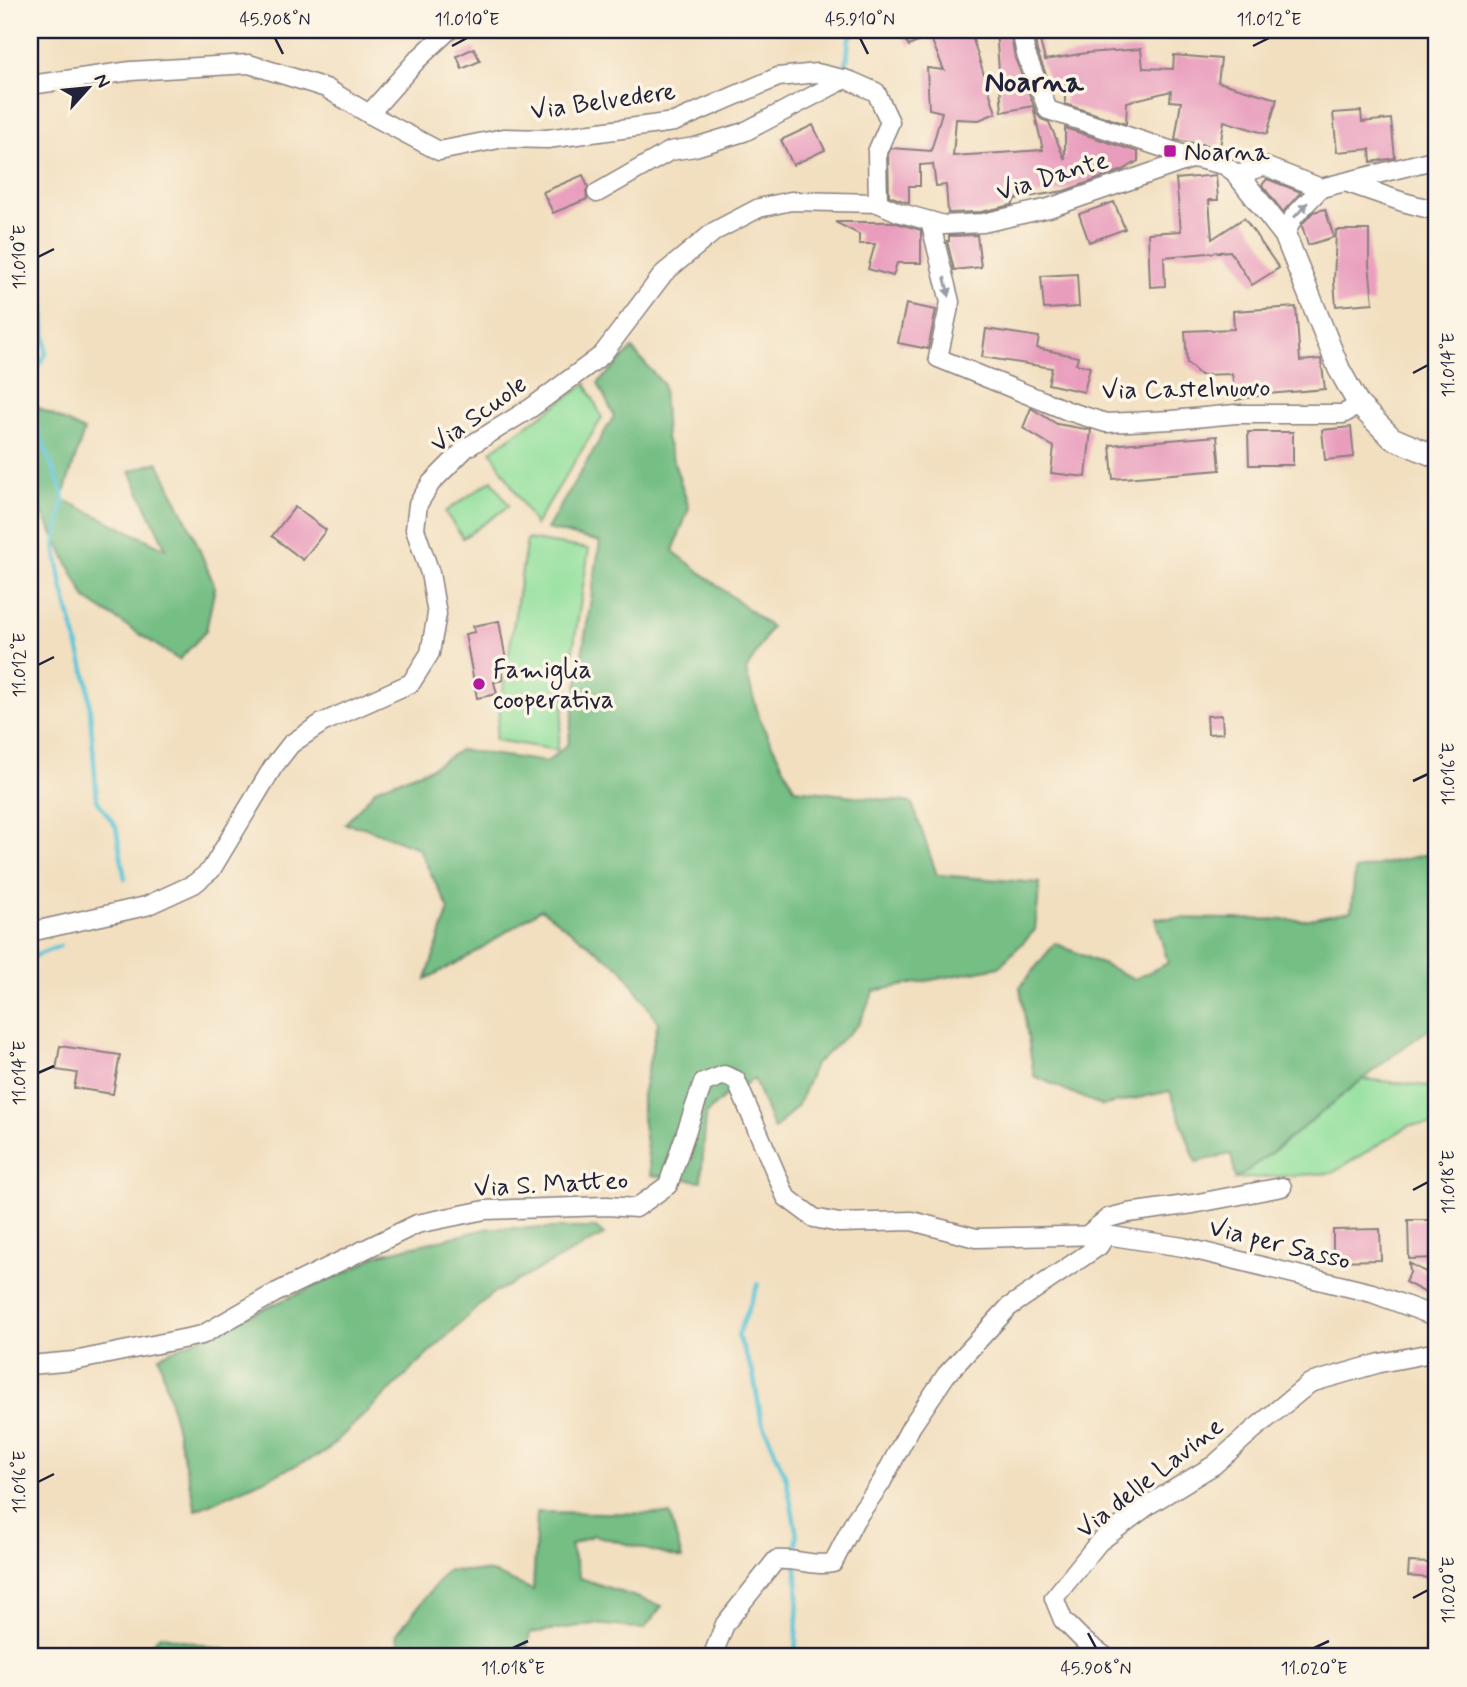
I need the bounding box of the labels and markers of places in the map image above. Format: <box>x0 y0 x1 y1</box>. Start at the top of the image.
place label: Noarna <box>1184 136 1270 170</box>
marker: Noarna <box>1162 143 1178 159</box>
place label: Famiglia cooperativa <box>493 654 614 718</box>
marker: Famiglia cooperativa <box>471 676 487 692</box>

